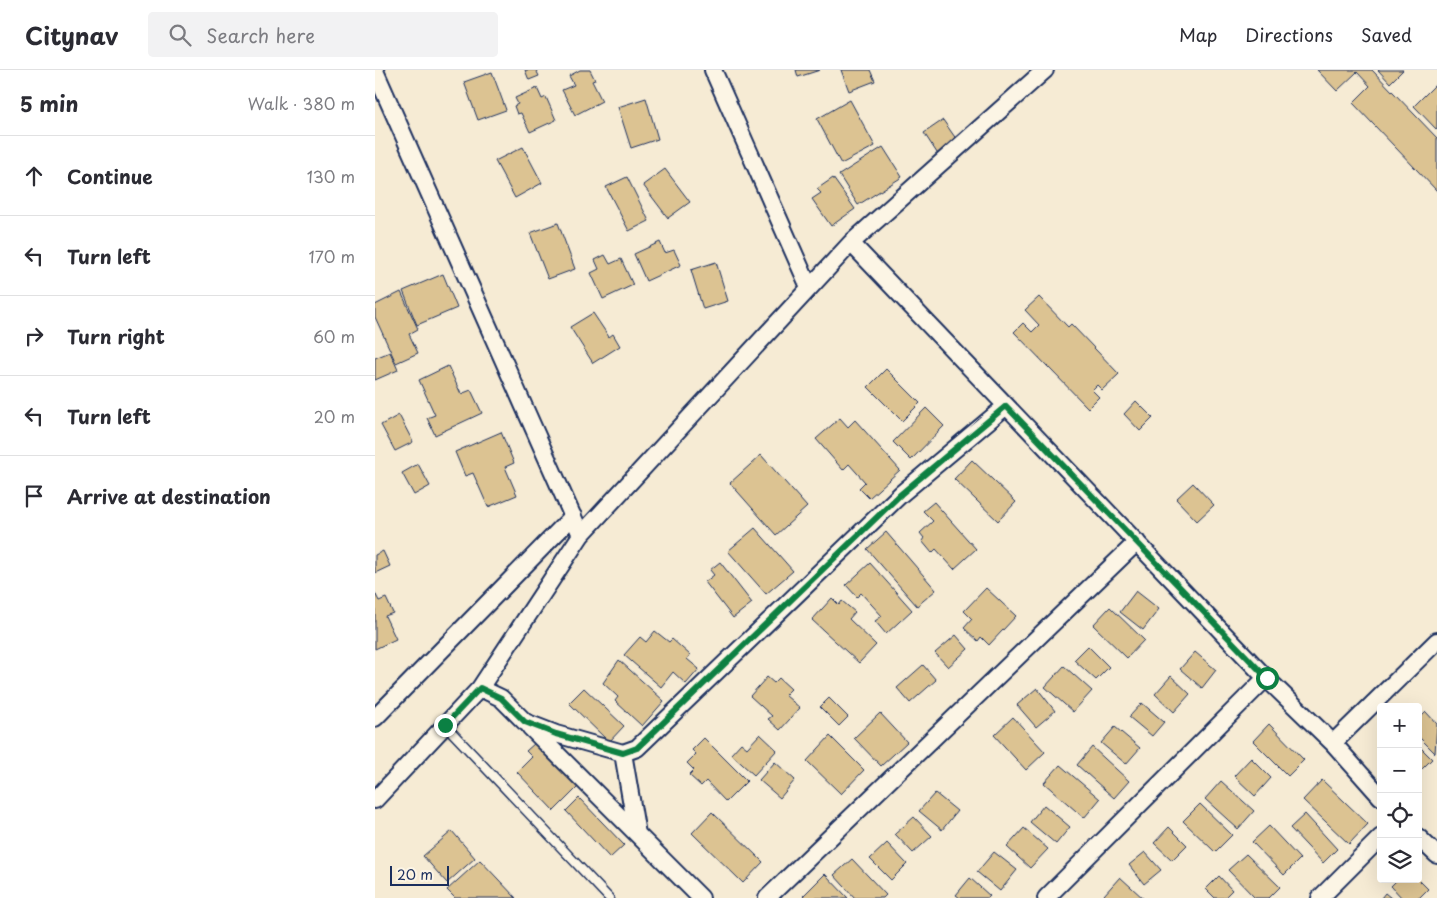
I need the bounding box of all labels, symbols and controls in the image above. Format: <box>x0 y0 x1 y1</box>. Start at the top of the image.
search box <box>148 12 498 57</box>
text: Citynav <box>25 17 118 53</box>
icon: search <box>166 21 194 49</box>
text: Search here <box>206 21 315 49</box>
text: Map <box>1179 21 1217 48</box>
text: Directions <box>1245 21 1333 48</box>
text: Saved <box>1361 21 1412 48</box>
text: 5 min <box>20 87 78 119</box>
text: Walk · 380 m <box>248 91 355 115</box>
icon: ahead <box>20 162 48 190</box>
text: Continue <box>67 162 153 190</box>
text: 130 m <box>307 164 355 188</box>
icon: left <box>20 242 48 270</box>
text: Turn left <box>67 242 151 270</box>
text: 170 m <box>309 244 355 268</box>
icon: right <box>20 322 48 350</box>
text: Turn right <box>67 322 165 350</box>
text: 60 m <box>313 324 355 348</box>
icon: left <box>20 402 48 430</box>
text: Turn left <box>67 402 151 430</box>
text: 20 m <box>314 404 355 428</box>
icon: arrive <box>20 482 48 510</box>
text: Arrive at destination <box>67 482 271 510</box>
route start <box>1256 667 1279 690</box>
map controls <box>1377 703 1422 883</box>
button: + <box>1377 703 1422 748</box>
route end <box>434 714 457 737</box>
button: − <box>1377 748 1422 793</box>
button: locate <box>1377 793 1422 838</box>
button: layers <box>1377 838 1422 883</box>
scale bar <box>390 863 449 886</box>
text: 20 m <box>397 864 433 885</box>

